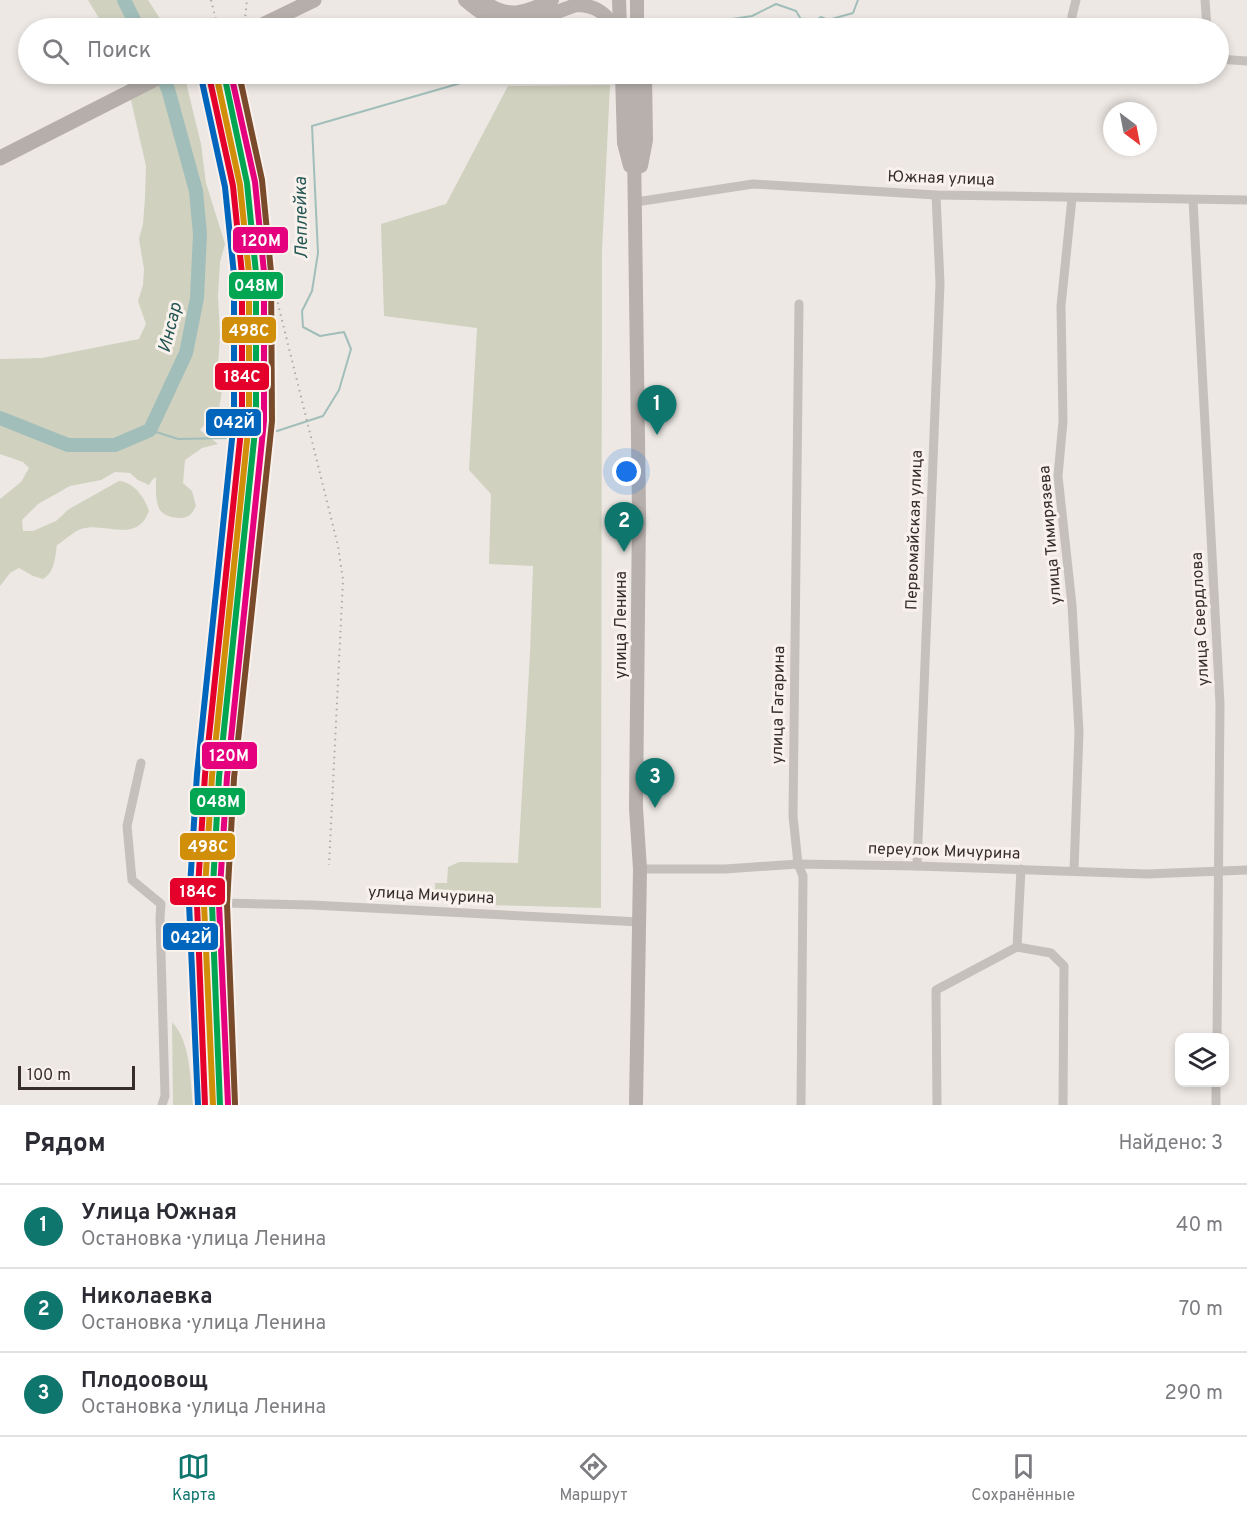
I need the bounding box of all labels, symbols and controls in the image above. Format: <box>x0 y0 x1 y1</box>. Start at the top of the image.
search box <box>18 18 1229 84</box>
icon: search <box>39 35 72 68</box>
text: Поиск <box>87 38 151 65</box>
north arrow <box>1103 102 1157 156</box>
street label: Южная улица <box>887 167 995 191</box>
water label: Леплейка <box>290 176 314 259</box>
line badge: 120М <box>232 226 289 254</box>
text: 120М <box>241 232 281 252</box>
line badge: 048М <box>228 271 284 300</box>
text: 048М <box>234 277 278 297</box>
water label: Инсар <box>154 301 188 355</box>
line badge: 498С <box>221 316 277 344</box>
text: 498С <box>229 322 269 342</box>
line badge: 184С <box>214 362 270 391</box>
text: 184С <box>224 368 260 388</box>
pin: 1 <box>638 386 676 435</box>
line badge: 042Й <box>205 408 262 437</box>
text: 042Й <box>213 412 255 434</box>
street label: Первомайская улица <box>902 450 928 610</box>
your location <box>612 457 641 486</box>
street label: улица Тимирязева <box>1035 465 1067 605</box>
pin: 2 <box>604 502 644 552</box>
street label: улица Свердлова <box>1188 551 1214 687</box>
street label: улица Ленина <box>612 571 632 679</box>
street label: улица Гагарина <box>768 646 790 764</box>
line badge: 120М <box>201 741 258 770</box>
text: 120М <box>209 747 249 767</box>
pin: 3 <box>636 758 674 808</box>
line badge: 048М <box>189 787 246 816</box>
text: 048М <box>196 793 240 813</box>
line badge: 498С <box>179 832 236 861</box>
text: 498С <box>188 838 228 858</box>
street label: переулок Мичурина <box>867 839 1021 865</box>
line badge: 184С <box>169 877 226 906</box>
text: 184С <box>180 883 216 903</box>
street label: улица Мичурина <box>367 883 495 909</box>
line badge: 042Й <box>162 922 219 951</box>
text: 042Й <box>170 927 212 949</box>
map controls <box>1175 1033 1229 1087</box>
button: layers <box>1175 1033 1229 1087</box>
scale bar <box>18 1063 135 1090</box>
text: 100 m <box>27 1066 71 1086</box>
text: Рядом <box>24 1128 106 1161</box>
text: Найдено: 3 <box>1119 1131 1223 1157</box>
text: Улица Южная <box>81 1200 237 1227</box>
text: 1 <box>40 1213 48 1239</box>
text: 40 m <box>1176 1213 1223 1239</box>
text: Остановка · улица Ленина <box>81 1227 326 1253</box>
text: Николаевка <box>81 1284 212 1311</box>
text: 2 <box>37 1297 50 1323</box>
text: 70 m <box>1179 1297 1223 1323</box>
text: Остановка · улица Ленина <box>81 1311 326 1337</box>
text: Плодоовощ <box>81 1368 208 1395</box>
text: 3 <box>38 1381 50 1407</box>
text: 290 m <box>1165 1381 1223 1407</box>
text: Остановка · улица Ленина <box>81 1395 326 1421</box>
tab: Карта <box>172 1450 216 1506</box>
tab: Маршрут <box>559 1450 628 1506</box>
tab: Сохранённые <box>971 1450 1075 1506</box>

